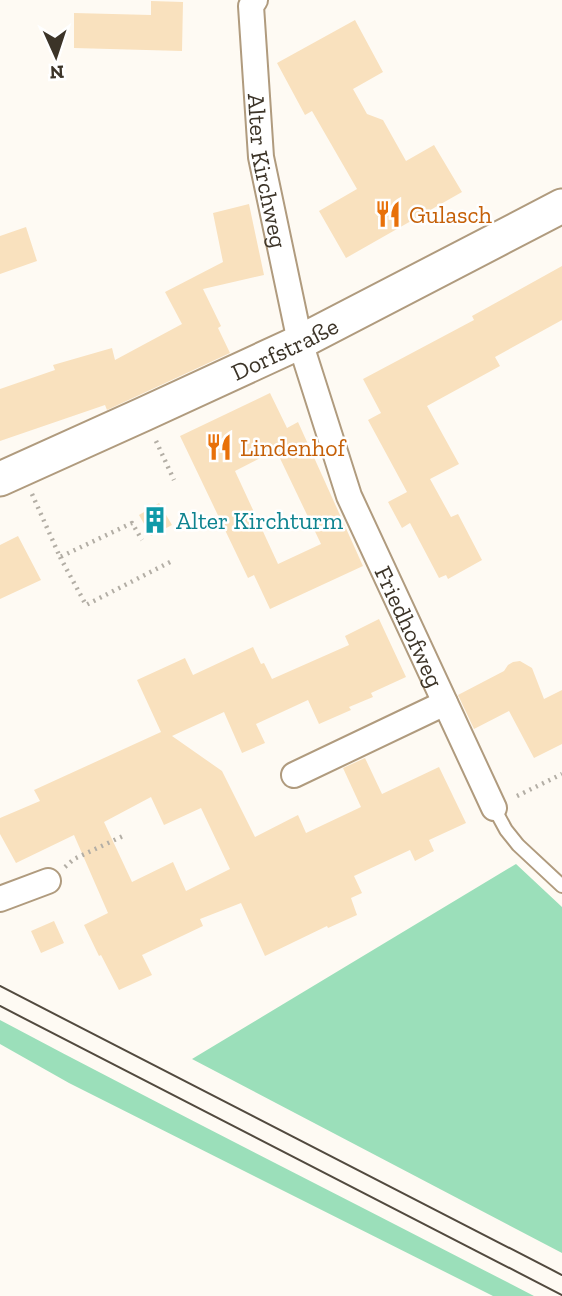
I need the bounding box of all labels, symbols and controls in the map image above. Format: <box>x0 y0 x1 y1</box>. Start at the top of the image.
north arrow <box>21 21 91 91</box>
text: N <box>49 61 65 84</box>
street label: Alter Kirchweg <box>242 93 294 251</box>
restaurant icon: Gulasch <box>373 199 403 229</box>
place label: Gulasch <box>409 200 493 229</box>
street label: Dorfstraße <box>226 310 343 386</box>
restaurant icon: Lindenhof <box>204 432 234 462</box>
place label: Lindenhof <box>240 433 348 462</box>
building icon: Alter Kirchturm <box>140 505 170 535</box>
place label: Alter Kirchturm <box>176 506 343 535</box>
street label: Friedhofweg <box>369 561 450 692</box>

